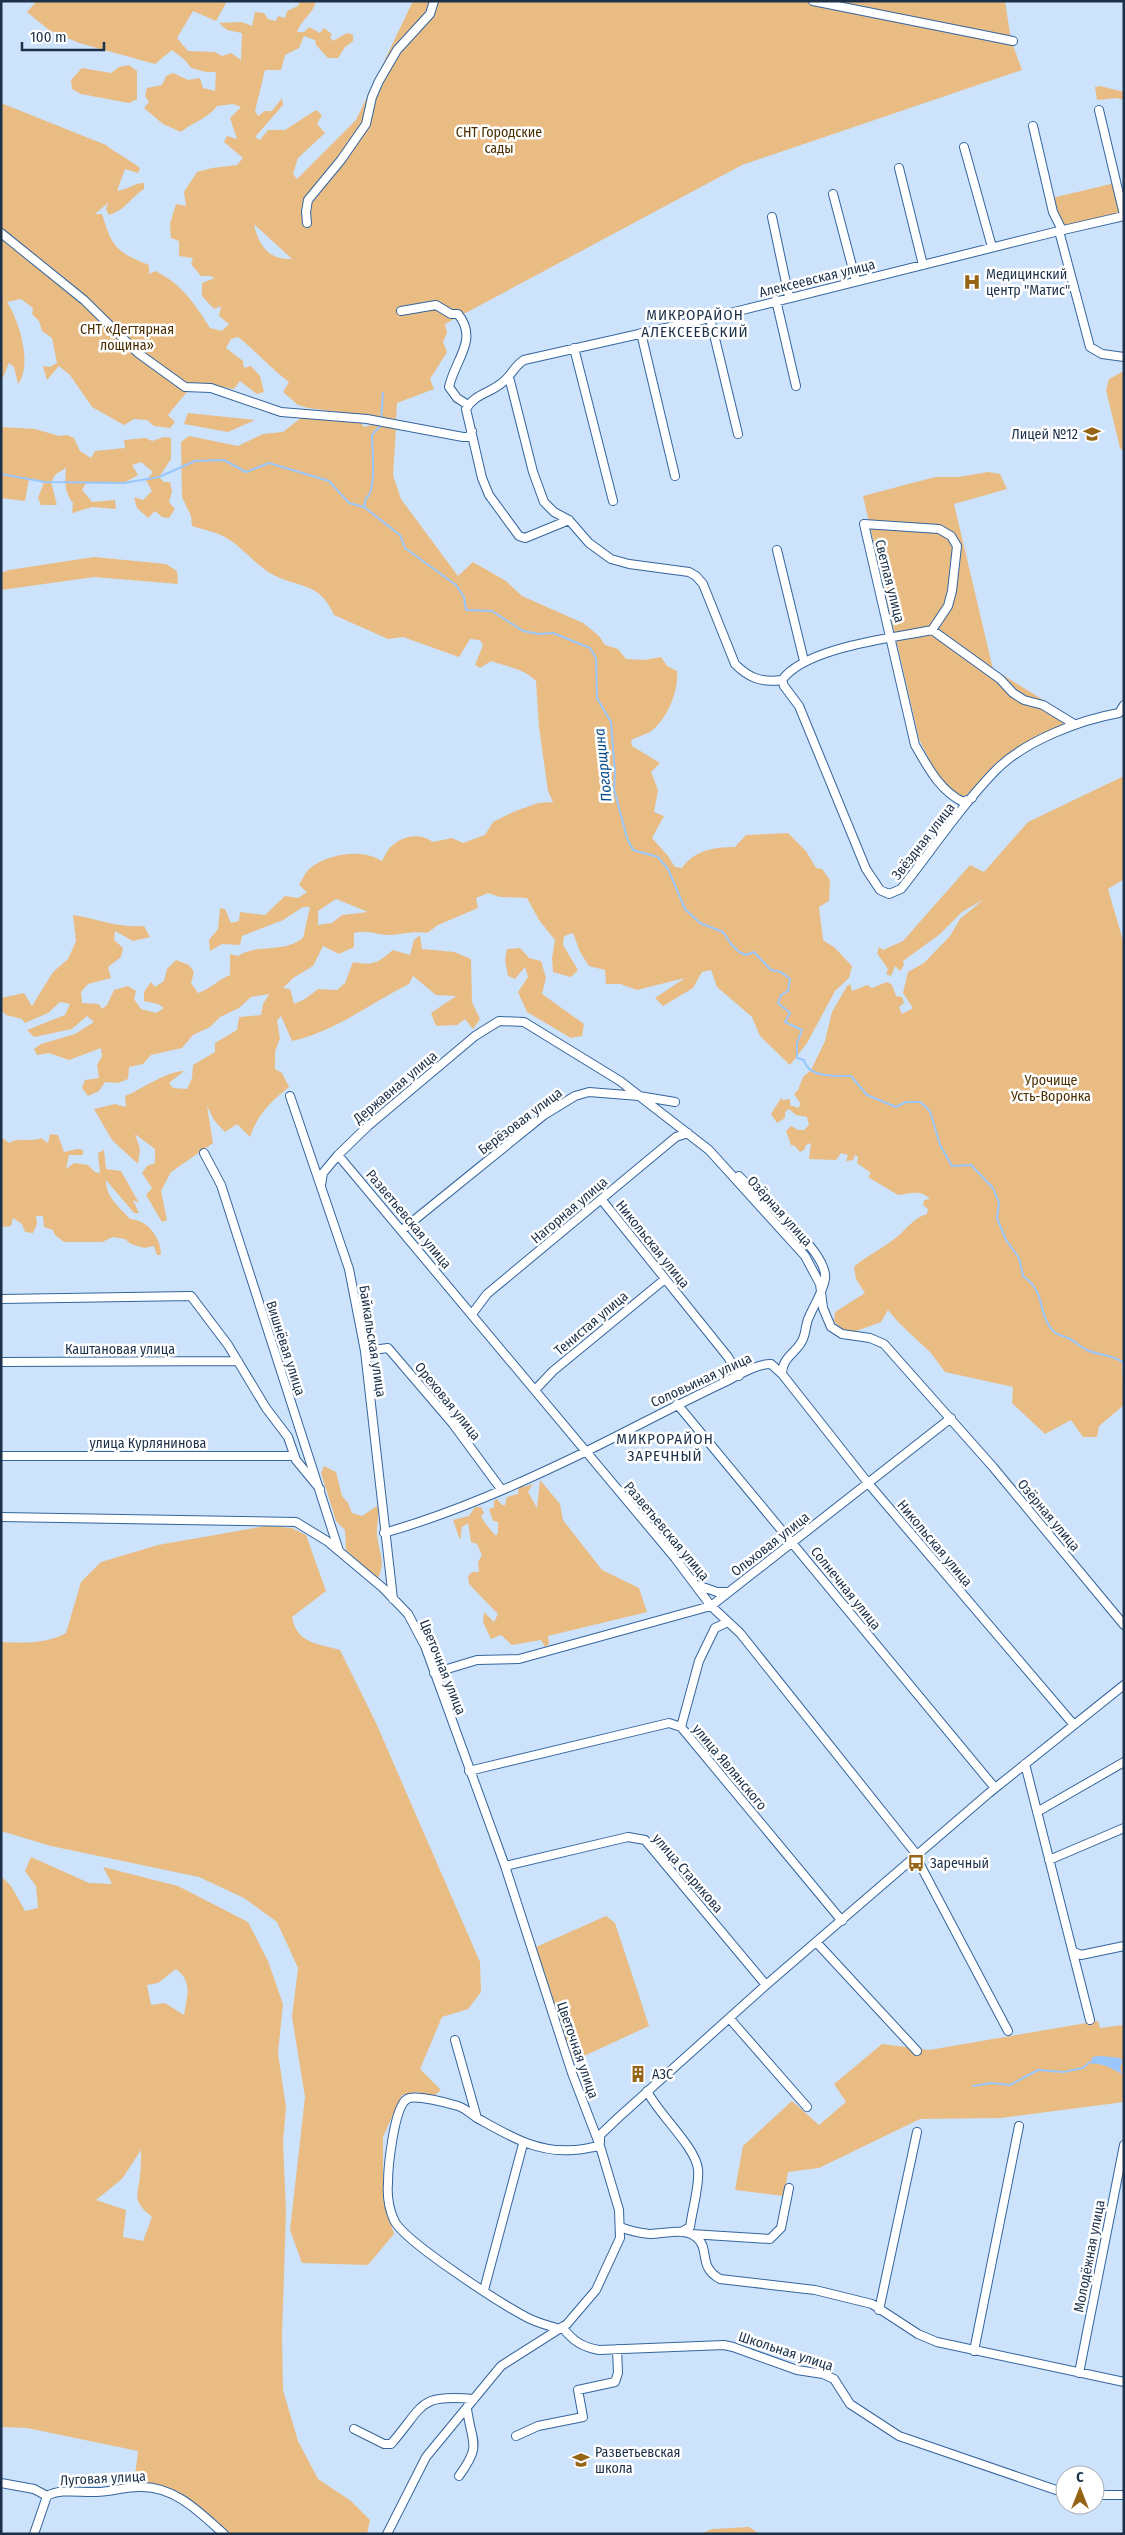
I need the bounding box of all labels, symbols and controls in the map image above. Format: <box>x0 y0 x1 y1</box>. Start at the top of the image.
scale bar <box>22 20 105 52</box>
text: 100 m <box>30 28 67 46</box>
park label: СНТ Городские сады <box>456 124 542 157</box>
street label: Алексеевская улица <box>757 256 877 301</box>
place label: Медицинский центр "Матис" <box>986 266 1070 299</box>
hospital icon: Медицинский центр "Матис" <box>962 272 982 292</box>
district label: МИКРОРАЙОН АЛЕКСЕЕВСКИЙ <box>641 306 749 341</box>
park label: СНТ «Дегтярная лощина» <box>80 321 174 354</box>
school or university icon: Лицей №12 <box>1082 424 1102 444</box>
place label: Лицей №12 <box>1012 426 1078 443</box>
street label: Светлая улица <box>871 538 908 624</box>
water label: Погарщина <box>590 727 616 803</box>
street label: Звёздная улица <box>888 799 959 883</box>
street label: Державная улица <box>349 1047 441 1128</box>
park label: Урочище Усть-Воронка <box>1010 1072 1091 1105</box>
street label: Берёзовая улица <box>475 1084 566 1159</box>
street label: Разветьевская улица <box>362 1166 455 1272</box>
street label: Нагорная улица <box>528 1173 611 1247</box>
street label: Озёрная улица <box>744 1173 816 1250</box>
street label: Никольская улица <box>612 1197 693 1292</box>
street label: Байкальская улица <box>355 1284 390 1398</box>
street label: Тенистая улица <box>551 1288 632 1359</box>
street label: Вишнёвая улица <box>262 1299 309 1398</box>
street label: Каштановая улица <box>65 1341 175 1358</box>
street label: Соловьиная улица <box>648 1350 754 1411</box>
street label: Ореховая улица <box>411 1359 484 1444</box>
district label: МИКРОРАЙОН ЗАРЕЧНЫЙ <box>616 1430 714 1465</box>
street label: улица Курлянинова <box>90 1435 207 1452</box>
street label: Озёрная улица <box>1014 1476 1084 1555</box>
street label: Разветьевская улица <box>620 1478 713 1584</box>
street label: Никольская улица <box>893 1497 976 1590</box>
street label: Ольховая улица <box>728 1508 813 1580</box>
street label: Солнечная улица <box>807 1543 884 1633</box>
street label: Цветочная улица <box>416 1617 469 1717</box>
street label: улица Являнского <box>689 1721 770 1814</box>
street label: улица Старикова <box>649 1830 727 1916</box>
bus stop icon: Заречный <box>906 1853 926 1873</box>
place label: Заречный <box>930 1855 989 1872</box>
street label: Цветочная улица <box>553 2000 602 2101</box>
building icon: АЗС <box>628 2064 648 2084</box>
place label: АЗС <box>652 2066 673 2083</box>
street label: Молодёжная улица <box>1070 2198 1109 2314</box>
street label: Школьная улица <box>736 2328 835 2375</box>
place label: Разветьевская школа <box>595 2444 680 2477</box>
school or university icon: Разветьевская школа <box>571 2450 591 2470</box>
north arrow <box>1055 2465 1105 2515</box>
street label: Луговая улица <box>60 2468 147 2489</box>
text: С <box>1076 2469 1084 2486</box>

